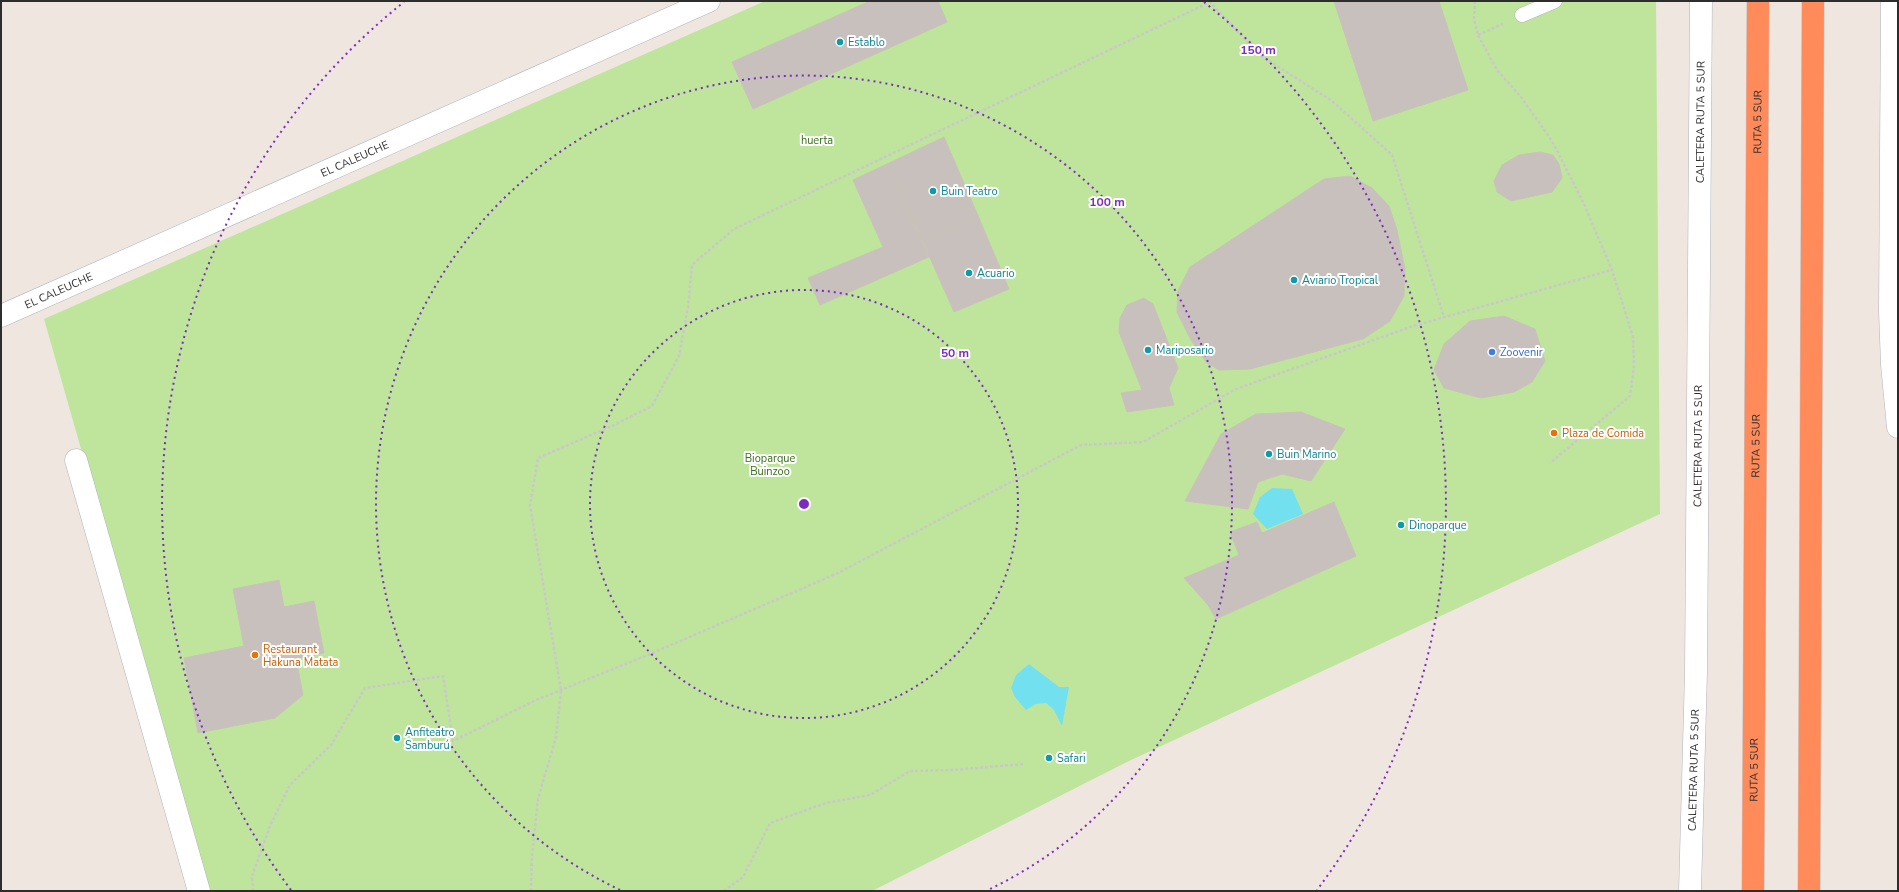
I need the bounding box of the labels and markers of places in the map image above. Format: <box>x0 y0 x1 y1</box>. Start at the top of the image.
place label: Establo <box>848 35 885 50</box>
marker: Establo <box>835 37 845 47</box>
place label: Buin Teatro <box>941 184 998 199</box>
marker: Buin Teatro <box>928 186 938 196</box>
place label: Acuario <box>977 266 1015 281</box>
marker: Acuario <box>964 268 974 278</box>
place label: Aviario Tropical <box>1302 273 1379 288</box>
marker: Aviario Tropical <box>1289 275 1299 285</box>
place label: Mariposario <box>1156 343 1214 358</box>
marker: Mariposario <box>1143 345 1153 355</box>
place label: Zoovenir <box>1500 345 1543 360</box>
marker: Zoovenir <box>1487 347 1497 357</box>
place label: Plaza de Comida <box>1562 426 1644 441</box>
marker: Plaza de Comida <box>1549 428 1559 438</box>
place label: Buin Marino <box>1277 447 1336 462</box>
marker: Buin Marino <box>1264 449 1274 459</box>
centre of rings <box>797 497 811 511</box>
place label: Dinoparque <box>1409 518 1467 533</box>
marker: Dinoparque <box>1396 520 1406 530</box>
place label: Restaurant Hakuna Matata <box>263 642 339 670</box>
marker: Restaurant Hakuna Matata <box>250 650 260 660</box>
place label: Anfiteatro Samburú <box>405 725 455 753</box>
marker: Anfiteatro Samburú <box>392 733 402 743</box>
place label: Safari <box>1057 751 1086 766</box>
marker: Safari <box>1044 753 1054 763</box>

